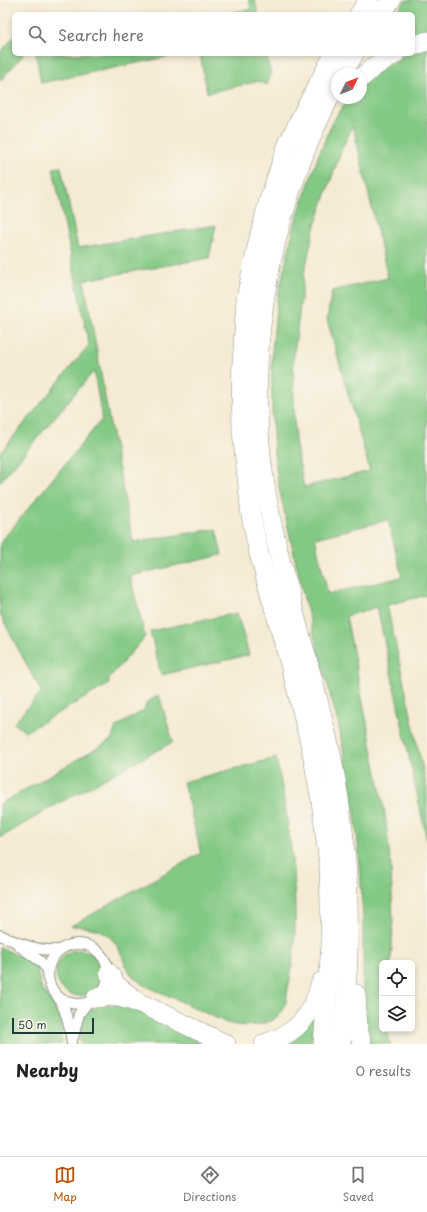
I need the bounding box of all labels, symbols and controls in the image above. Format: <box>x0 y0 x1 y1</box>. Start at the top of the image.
search box <box>12 12 415 56</box>
icon: search <box>26 23 48 45</box>
text: Search here <box>58 23 144 46</box>
north arrow <box>331 68 367 104</box>
map controls <box>379 960 415 1032</box>
button: locate <box>379 960 415 996</box>
button: layers <box>379 996 415 1032</box>
scale bar <box>12 1016 94 1035</box>
text: 50 m <box>18 1016 47 1033</box>
text: Nearby <box>16 1057 78 1083</box>
text: 0 results <box>356 1061 411 1080</box>
tab: Map <box>53 1164 77 1205</box>
tab: Directions <box>183 1164 236 1205</box>
tab: Saved <box>343 1164 374 1205</box>

